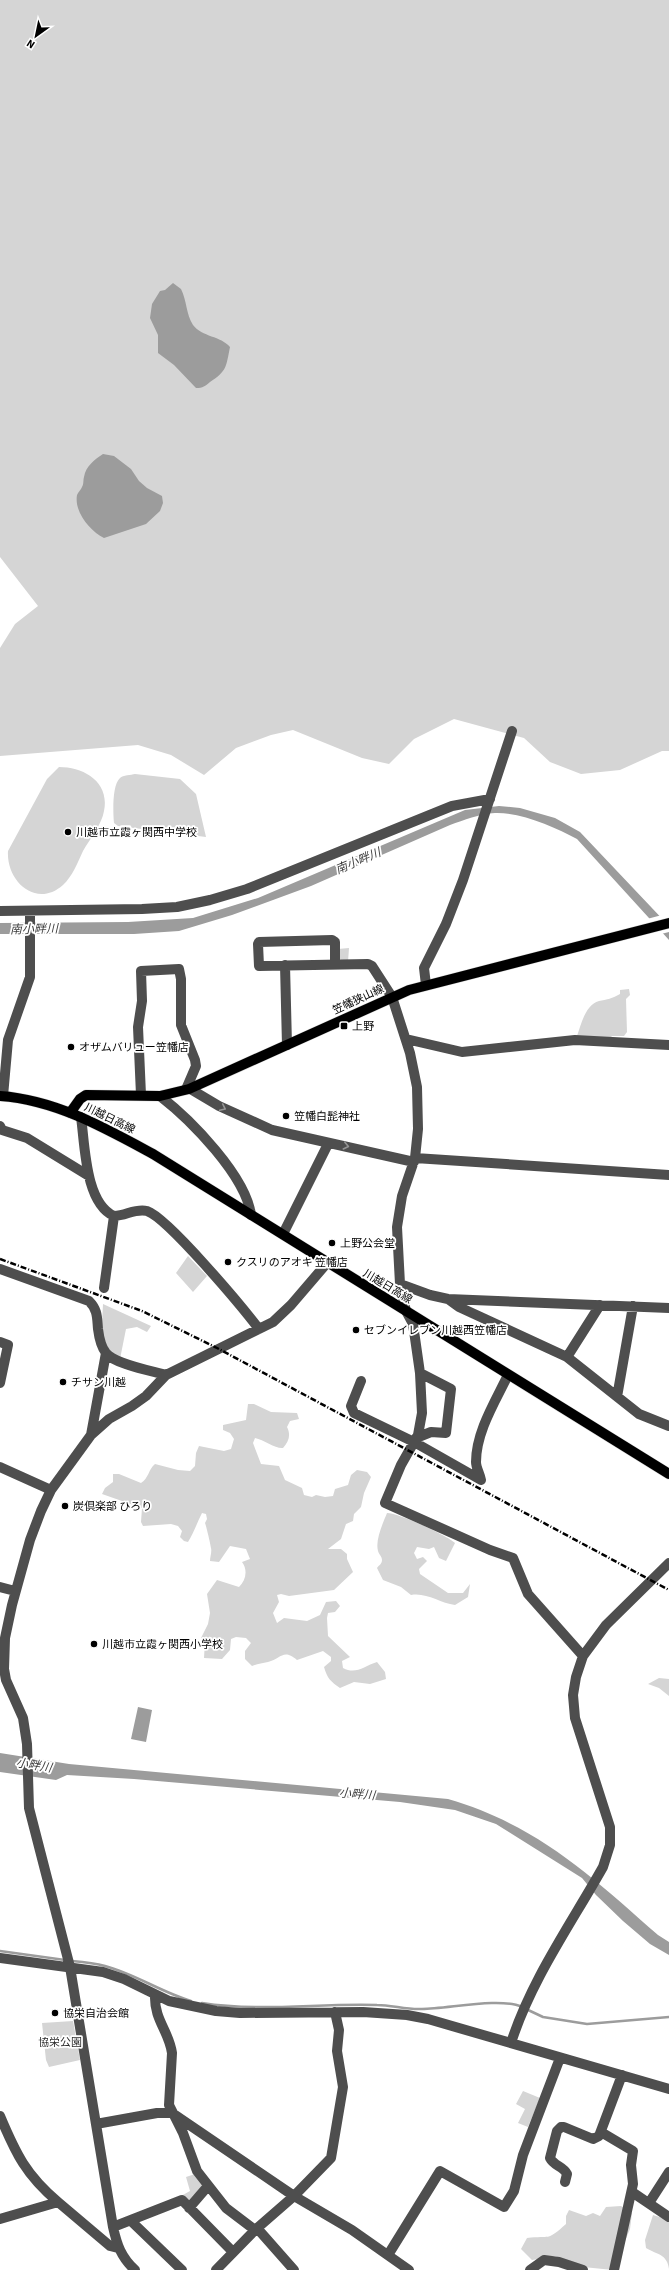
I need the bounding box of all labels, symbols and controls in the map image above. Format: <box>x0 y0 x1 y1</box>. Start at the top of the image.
north arrow <box>16 16 56 56</box>
text: N <box>24 36 38 52</box>
place label: 川越市立霞ヶ関西中学校 <box>76 825 197 840</box>
marker: 川越市立霞ヶ関西中学校 <box>63 827 73 837</box>
water label: 南小畔川 <box>333 843 385 879</box>
water label: 南小畔川 <box>10 921 60 938</box>
street label: 笠幡狭山線 <box>330 981 386 1018</box>
place label: 上野 <box>352 1019 374 1034</box>
marker: 上野 <box>339 1021 349 1031</box>
place label: オザムバリュー笠幡店 <box>79 1040 189 1055</box>
marker: オザムバリュー笠幡店 <box>66 1042 76 1052</box>
street label: 川越日高線 <box>82 1100 138 1137</box>
one-way arrow <box>219 1103 226 1111</box>
place label: 笠幡白髭神社 <box>294 1109 360 1124</box>
marker: 笠幡白髭神社 <box>281 1111 291 1121</box>
one-way arrow <box>343 1141 350 1149</box>
place label: 上野公会堂 <box>340 1236 395 1251</box>
marker: 上野公会堂 <box>327 1238 337 1248</box>
place label: クスリのアオキ 笠幡店 <box>236 1255 348 1270</box>
marker: クスリのアオキ 笠幡店 <box>223 1257 233 1267</box>
street label: 川越日高線 <box>360 1266 415 1307</box>
place label: セブンイレブン川越西笠幡店 <box>364 1323 507 1338</box>
marker: セブンイレブン川越西笠幡店 <box>351 1325 361 1335</box>
place label: チサン川越 <box>71 1375 126 1390</box>
marker: チサン川越 <box>58 1377 68 1387</box>
place label: 炭倶楽部 ひろり <box>73 1499 152 1514</box>
marker: 炭倶楽部 ひろり <box>60 1501 70 1511</box>
place label: 川越市立霞ヶ関西小学校 <box>102 1637 223 1652</box>
marker: 川越市立霞ヶ関西小学校 <box>89 1639 99 1649</box>
water label: 小畔川 <box>15 1754 55 1777</box>
water label: 小畔川 <box>338 1784 378 1805</box>
place label: 協栄自治会館 <box>63 2006 129 2021</box>
marker: 協栄自治会館 <box>50 2008 60 2018</box>
park label: 協栄公園 <box>38 2035 82 2050</box>

